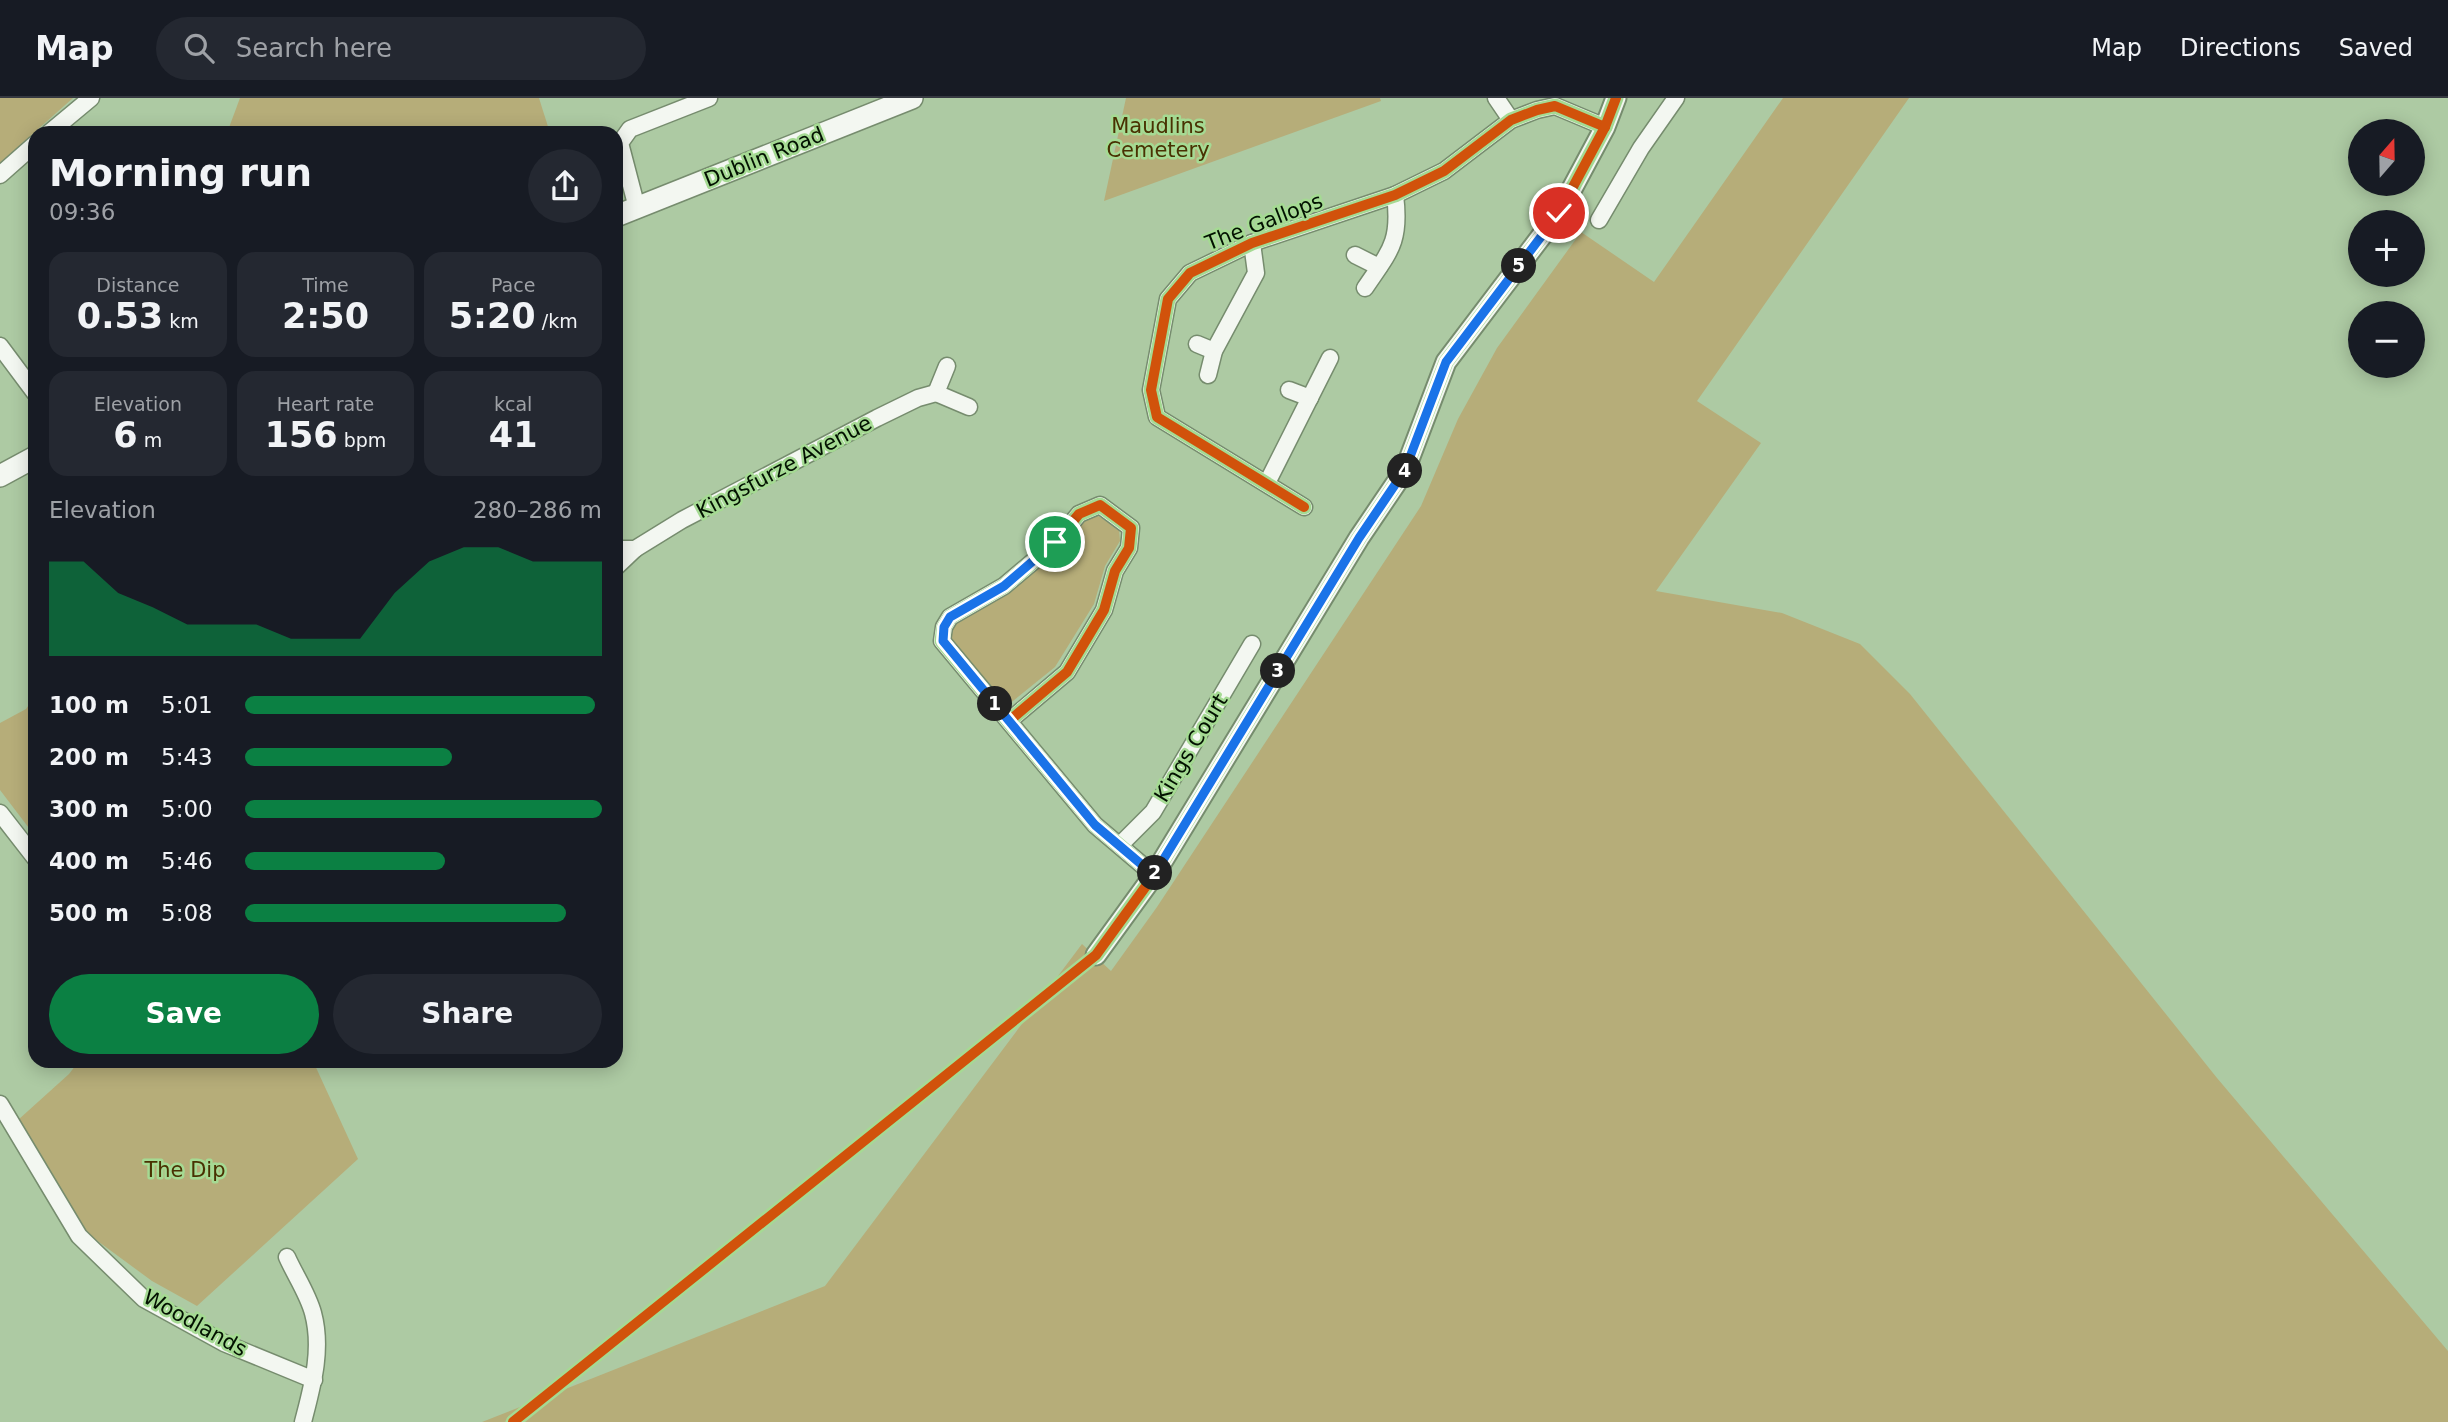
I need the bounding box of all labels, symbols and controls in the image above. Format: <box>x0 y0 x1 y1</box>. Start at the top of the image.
search box <box>156 17 646 80</box>
text: Map <box>35 29 114 68</box>
icon: search <box>180 29 218 67</box>
text: Search here <box>236 33 392 63</box>
text: Map <box>2091 34 2142 62</box>
text: Directions <box>2180 34 2301 62</box>
text: Saved <box>2339 34 2413 62</box>
park label: Maudlins Cemetery <box>1106 114 1210 162</box>
north arrow <box>2348 119 2426 196</box>
map controls <box>2348 119 2425 378</box>
street label: Dublin Road <box>701 122 827 192</box>
button: share <box>528 149 602 223</box>
text: Morning run <box>49 151 312 195</box>
pin <box>1529 183 1589 243</box>
street label: The Gallops <box>1201 189 1326 256</box>
icon: check <box>1540 194 1578 232</box>
text: 09:36 <box>49 199 115 225</box>
button: + <box>2348 210 2425 287</box>
pin: 5 <box>1502 248 1536 284</box>
text: 5 <box>1512 254 1525 276</box>
text: Distance <box>96 274 179 296</box>
text: Time <box>302 274 349 296</box>
text: Pace <box>491 274 535 296</box>
text: 0.53 <box>77 296 163 336</box>
text: 2:50 <box>282 296 369 336</box>
text: 5:20 <box>449 296 536 336</box>
button: − <box>2348 301 2425 378</box>
text: km <box>163 310 199 332</box>
text: /km <box>536 310 578 332</box>
text: Elevation <box>94 393 182 415</box>
text: Heart rate <box>277 393 374 415</box>
text: kcal <box>494 393 532 415</box>
street label: Kingsfurze Avenue <box>692 411 876 523</box>
text: 6 <box>113 415 138 455</box>
text: 156 <box>265 415 338 455</box>
text: 41 <box>489 415 538 455</box>
text: m <box>138 429 162 451</box>
text: bpm <box>338 429 386 451</box>
pin: 4 <box>1388 454 1422 488</box>
text: 4 <box>1398 459 1411 481</box>
text: Elevation <box>49 497 156 523</box>
text: 280–286 m <box>473 497 602 523</box>
pin <box>1025 512 1085 572</box>
icon: arrive <box>1036 523 1074 561</box>
pin: 3 <box>1260 654 1296 688</box>
text: 3 <box>1271 659 1284 681</box>
pin: 1 <box>978 686 1012 722</box>
street label: Kings Court <box>1149 690 1233 806</box>
text: 100 m <box>49 692 129 718</box>
text: 5:01 <box>161 692 213 718</box>
text: 1 <box>988 692 1001 714</box>
text: 200 m <box>49 744 129 770</box>
text: 5:43 <box>161 744 213 770</box>
text: 300 m <box>49 796 129 822</box>
text: 5:00 <box>161 796 213 822</box>
text: 400 m <box>49 848 129 874</box>
text: 5:46 <box>161 848 213 874</box>
pin: 2 <box>1138 856 1172 890</box>
text: 2 <box>1148 861 1161 883</box>
text: 500 m <box>49 900 129 926</box>
text: 5:08 <box>161 900 213 926</box>
button: Save <box>49 974 319 1054</box>
button: Share <box>333 974 602 1054</box>
park label: The Dip <box>143 1158 226 1182</box>
street label: Woodlands <box>139 1285 251 1361</box>

